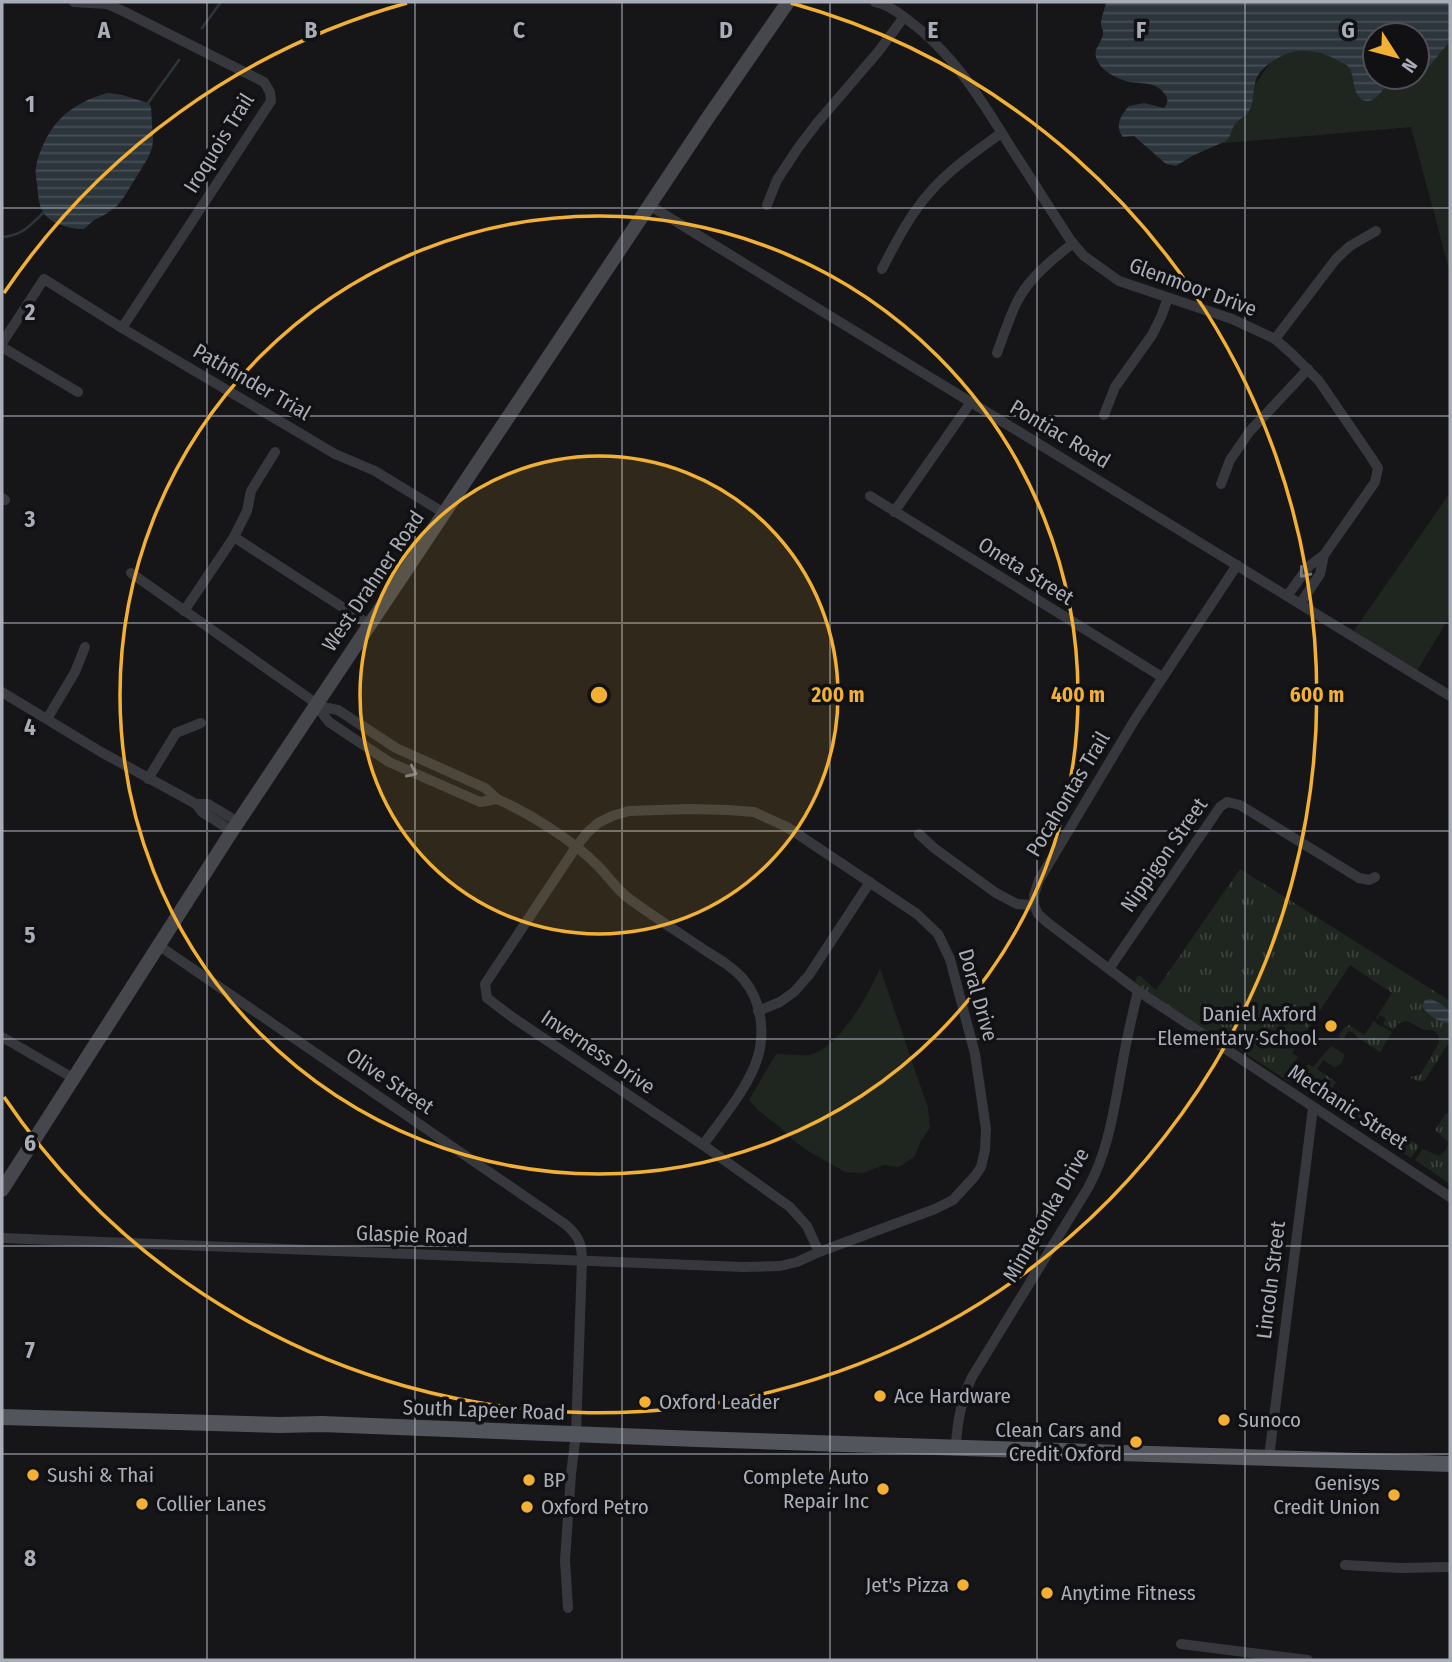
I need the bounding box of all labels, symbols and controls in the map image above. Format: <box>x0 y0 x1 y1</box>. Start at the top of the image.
text: A <box>97 16 111 44</box>
text: B <box>305 16 318 44</box>
text: C <box>513 16 525 44</box>
text: D <box>719 16 733 44</box>
text: E <box>928 16 939 44</box>
text: F <box>1136 16 1146 44</box>
text: G <box>1341 16 1355 44</box>
north arrow <box>1361 21 1431 91</box>
text: N <box>1397 54 1422 77</box>
street label: Iroquois Trail <box>178 88 260 198</box>
text: 1 <box>25 90 35 118</box>
street label: Glenmoor Drive <box>1126 252 1260 322</box>
text: 2 <box>24 298 36 326</box>
street label: Pathfinder Trial <box>189 338 316 426</box>
street label: Pontiac Road <box>1005 394 1115 474</box>
text: 3 <box>24 505 36 533</box>
street label: West Drahner Road <box>316 506 430 656</box>
street label: Oneta Street <box>973 531 1079 611</box>
one-way arrow <box>1299 566 1312 578</box>
text: 200 m <box>810 682 865 708</box>
text: 400 m <box>1051 682 1105 708</box>
text: 600 m <box>1290 682 1344 708</box>
centre of rings <box>587 683 611 707</box>
text: 4 <box>24 713 36 741</box>
street label: Pocahontas Trail <box>1020 726 1116 861</box>
one-way arrow <box>406 764 418 778</box>
street label: Nippigon Street <box>1115 793 1213 917</box>
text: 5 <box>24 921 36 949</box>
street label: Doral Drive <box>952 946 1004 1044</box>
place label: Daniel Axford Elementary School <box>1157 1001 1317 1051</box>
street label: Inverness Drive <box>536 1004 660 1100</box>
marker: Daniel Axford Elementary School <box>1323 1018 1339 1034</box>
street label: Olive Street <box>341 1042 439 1120</box>
street label: Mechanic Street <box>1283 1059 1413 1155</box>
text: 6 <box>24 1129 36 1157</box>
street label: Minnetonka Drive <box>997 1143 1095 1287</box>
street label: Lincoln Street <box>1251 1219 1291 1340</box>
street label: Glaspie Road <box>356 1220 468 1250</box>
text: 7 <box>25 1336 35 1364</box>
place label: Ace Hardware <box>894 1383 1011 1409</box>
marker: Ace Hardware <box>872 1388 888 1404</box>
place label: Oxford Leader <box>659 1389 780 1415</box>
street label: South Lapeer Road <box>402 1394 566 1426</box>
marker: Oxford Leader <box>637 1394 653 1410</box>
place label: Sunoco <box>1238 1407 1301 1433</box>
marker: Sunoco <box>1216 1412 1232 1428</box>
place label: Clean Cars and Credit Oxford <box>995 1417 1122 1467</box>
marker: Clean Cars and Credit Oxford <box>1128 1434 1144 1450</box>
place label: Sushi & Thai <box>47 1462 154 1488</box>
place label: Complete Auto Repair Inc <box>743 1464 869 1514</box>
marker: Sushi & Thai <box>25 1467 41 1483</box>
place label: BP <box>543 1467 565 1493</box>
place label: Genisys Credit Union <box>1273 1470 1380 1520</box>
marker: BP <box>521 1472 537 1488</box>
marker: Complete Auto Repair Inc <box>875 1481 891 1497</box>
marker: Genisys Credit Union <box>1386 1487 1402 1503</box>
place label: Collier Lanes <box>156 1491 266 1517</box>
place label: Oxford Petro <box>541 1494 649 1520</box>
marker: Collier Lanes <box>134 1496 150 1512</box>
marker: Oxford Petro <box>519 1499 535 1515</box>
text: 8 <box>24 1544 36 1572</box>
place label: Jet's Pizza <box>866 1572 949 1598</box>
marker: Jet's Pizza <box>955 1577 971 1593</box>
place label: Anytime Fitness <box>1061 1580 1196 1606</box>
marker: Anytime Fitness <box>1039 1585 1055 1601</box>

